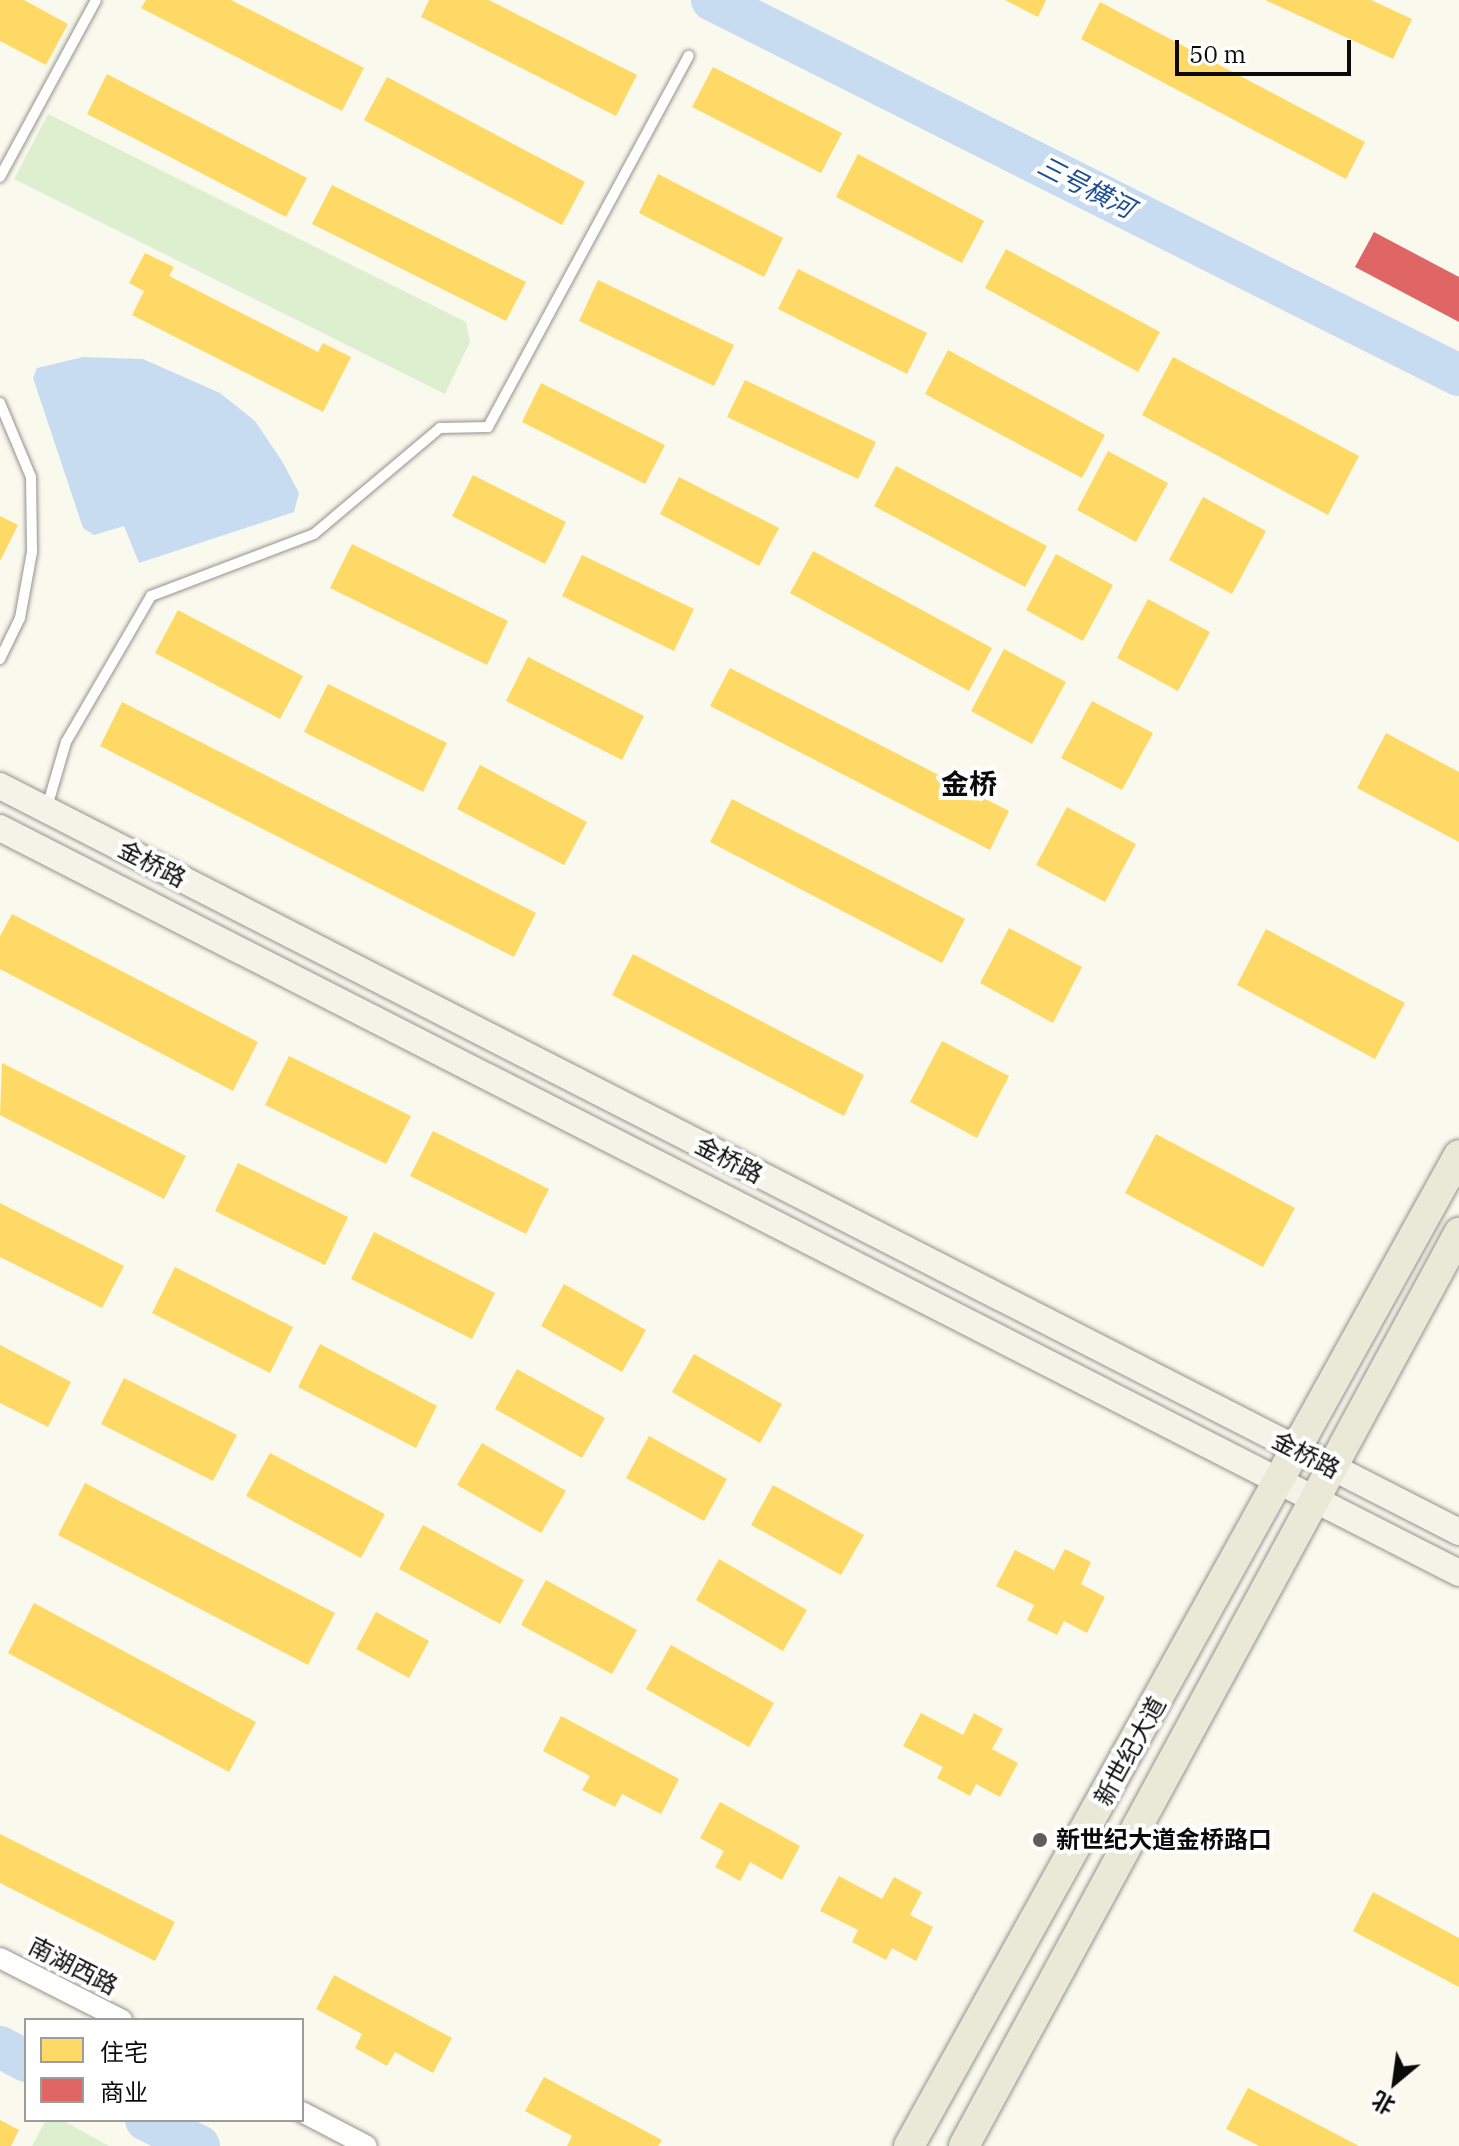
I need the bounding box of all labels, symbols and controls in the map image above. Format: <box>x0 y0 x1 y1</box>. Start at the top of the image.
scale bar <box>1179 24 1355 74</box>
text: 50 m <box>1189 38 1246 70</box>
water label: 三号横河 <box>1033 149 1139 225</box>
district label: 金桥 <box>941 767 997 801</box>
street label: 金桥路 <box>113 835 191 893</box>
street label: 金桥路 <box>690 1131 768 1189</box>
street label: 金桥路 <box>1267 1426 1345 1484</box>
street label: 新世纪大道 <box>1088 1692 1172 1810</box>
place label: 新世纪大道金桥路口 <box>1056 1826 1272 1854</box>
marker: 新世纪大道金桥路口 <box>1031 1831 1049 1849</box>
street label: 南湖西路 <box>24 1931 122 2001</box>
legend <box>24 2018 304 2122</box>
text: 住宅 <box>100 2036 148 2068</box>
north arrow <box>1355 2042 1435 2122</box>
text: 商业 <box>100 2076 148 2108</box>
text: 北 <box>1366 2085 1400 2121</box>

